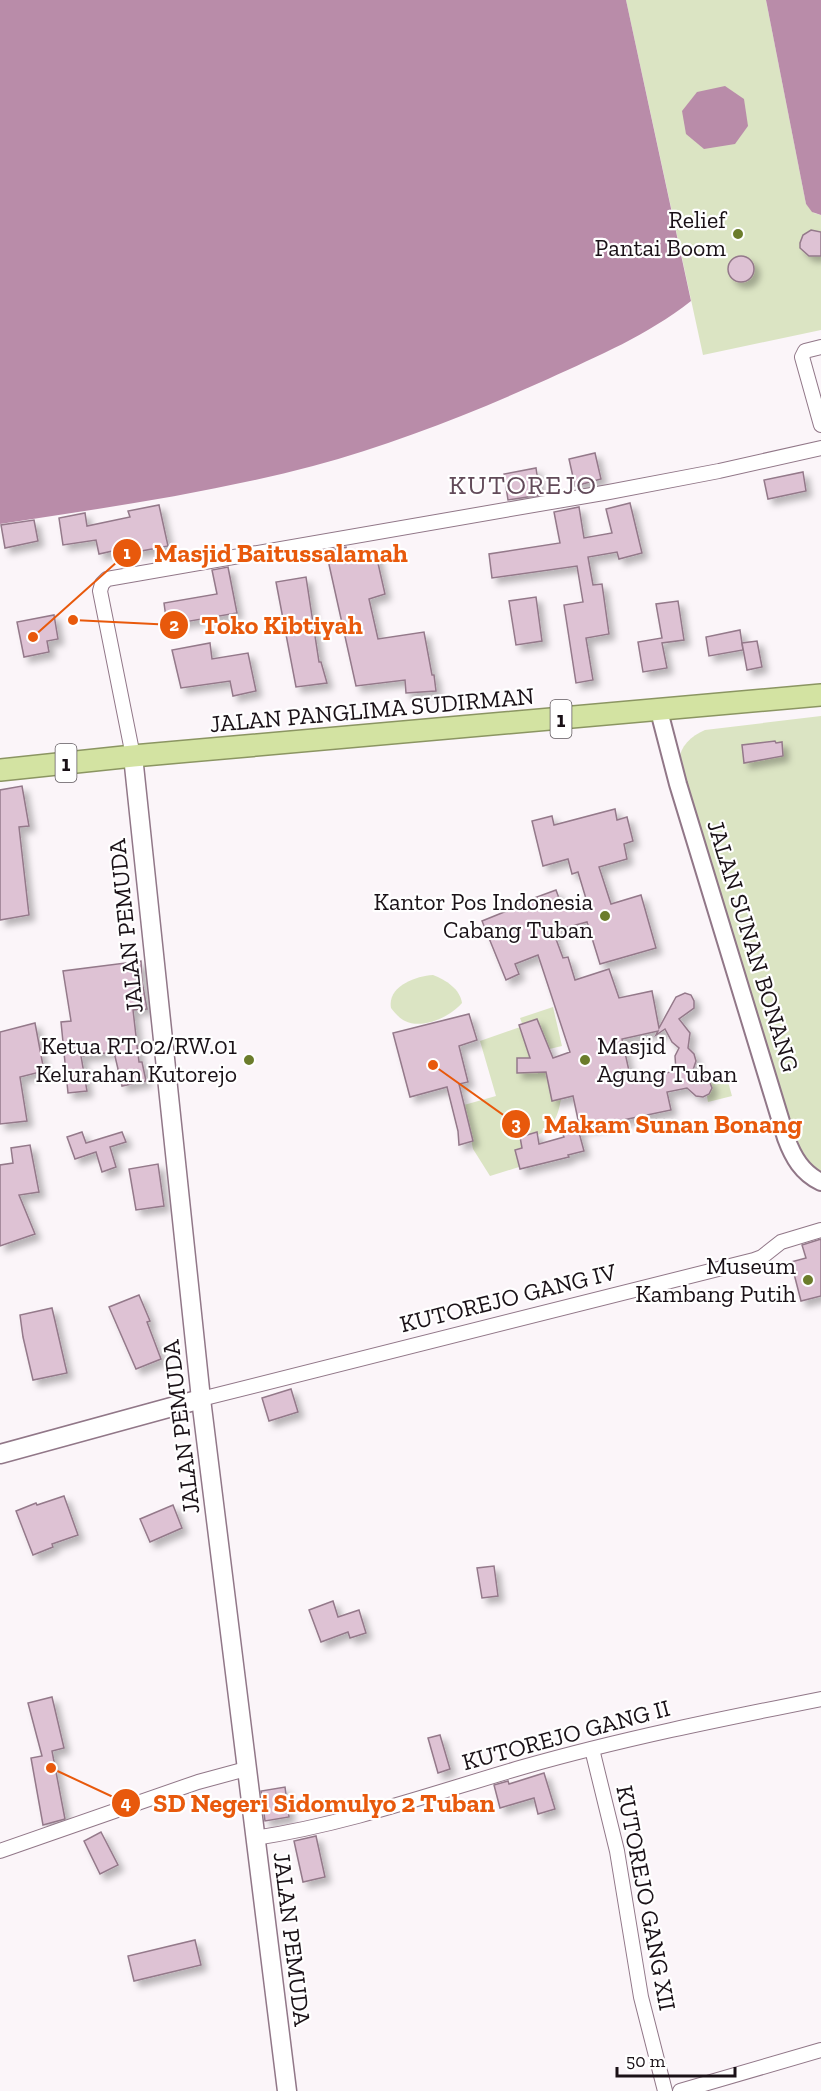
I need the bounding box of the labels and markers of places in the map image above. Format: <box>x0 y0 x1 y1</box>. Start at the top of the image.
place label: Relief Pantai Boom <box>595 205 728 262</box>
marker: Relief Pantai Boom <box>731 227 745 241</box>
callout: Masjid Baitussalamah <box>112 531 420 575</box>
callout: Toko Kibtiyah <box>159 603 375 647</box>
place label: Kantor Pos Indonesia Cabang Tuban <box>374 887 593 944</box>
marker: Kantor Pos Indonesia Cabang Tuban <box>598 909 612 923</box>
place label: Ketua RT.02/RW.01 Kelurahan Kutorejo <box>35 1031 237 1088</box>
place label: Masjid Agung Tuban <box>597 1031 738 1088</box>
marker: Ketua RT.02/RW.01 Kelurahan Kutorejo <box>242 1053 256 1067</box>
marker: Masjid Agung Tuban <box>578 1053 592 1067</box>
callout: Makam Sunan Bonang <box>501 1102 814 1146</box>
place label: Museum Kambang Putih <box>635 1251 797 1308</box>
marker: Museum Kambang Putih <box>801 1273 815 1287</box>
callout: SD Negeri Sidomulyo 2 Tuban <box>111 1781 507 1825</box>

